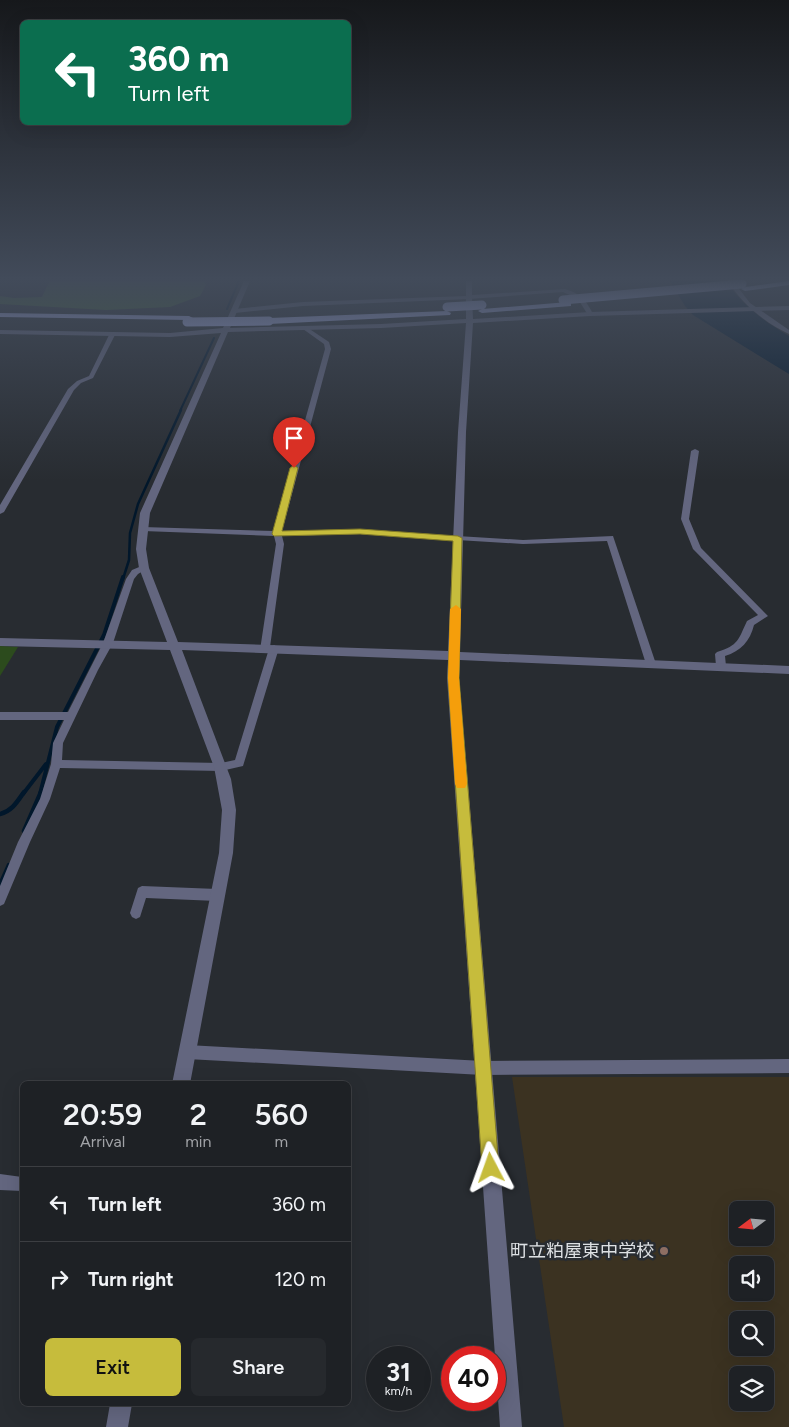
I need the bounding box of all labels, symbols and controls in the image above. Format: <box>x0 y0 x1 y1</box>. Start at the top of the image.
text: 360 m <box>128 38 229 80</box>
icon: left <box>45 40 110 105</box>
text: Turn left <box>128 80 210 107</box>
pin <box>273 417 315 468</box>
icon: arrive <box>280 424 308 452</box>
text: 20:59 <box>63 1096 142 1133</box>
text: 2 <box>190 1096 207 1133</box>
text: 560 <box>254 1096 308 1133</box>
text: Arrival <box>80 1132 125 1151</box>
text: min <box>185 1132 211 1151</box>
text: m <box>274 1132 288 1151</box>
position arrow <box>464 1141 516 1193</box>
icon: left <box>45 1190 73 1218</box>
text: Turn left <box>88 1193 162 1216</box>
text: 360 m <box>272 1193 326 1216</box>
north arrow <box>729 1201 774 1246</box>
map controls <box>729 1201 774 1411</box>
place label: 町立粕屋東中学校 <box>510 1240 654 1262</box>
marker: 町立粕屋東中学校 <box>658 1245 670 1257</box>
button: sound <box>729 1256 774 1301</box>
icon: right <box>45 1265 73 1293</box>
text: Turn right <box>88 1268 174 1291</box>
text: 120 m <box>274 1268 326 1291</box>
button: search <box>729 1311 774 1356</box>
button: Exit <box>45 1338 181 1396</box>
button: Share <box>191 1338 326 1396</box>
speed limit sign: 40 <box>441 1346 506 1411</box>
text: 31 <box>386 1357 411 1387</box>
button: layers <box>729 1366 774 1411</box>
text: km/h <box>385 1384 412 1398</box>

